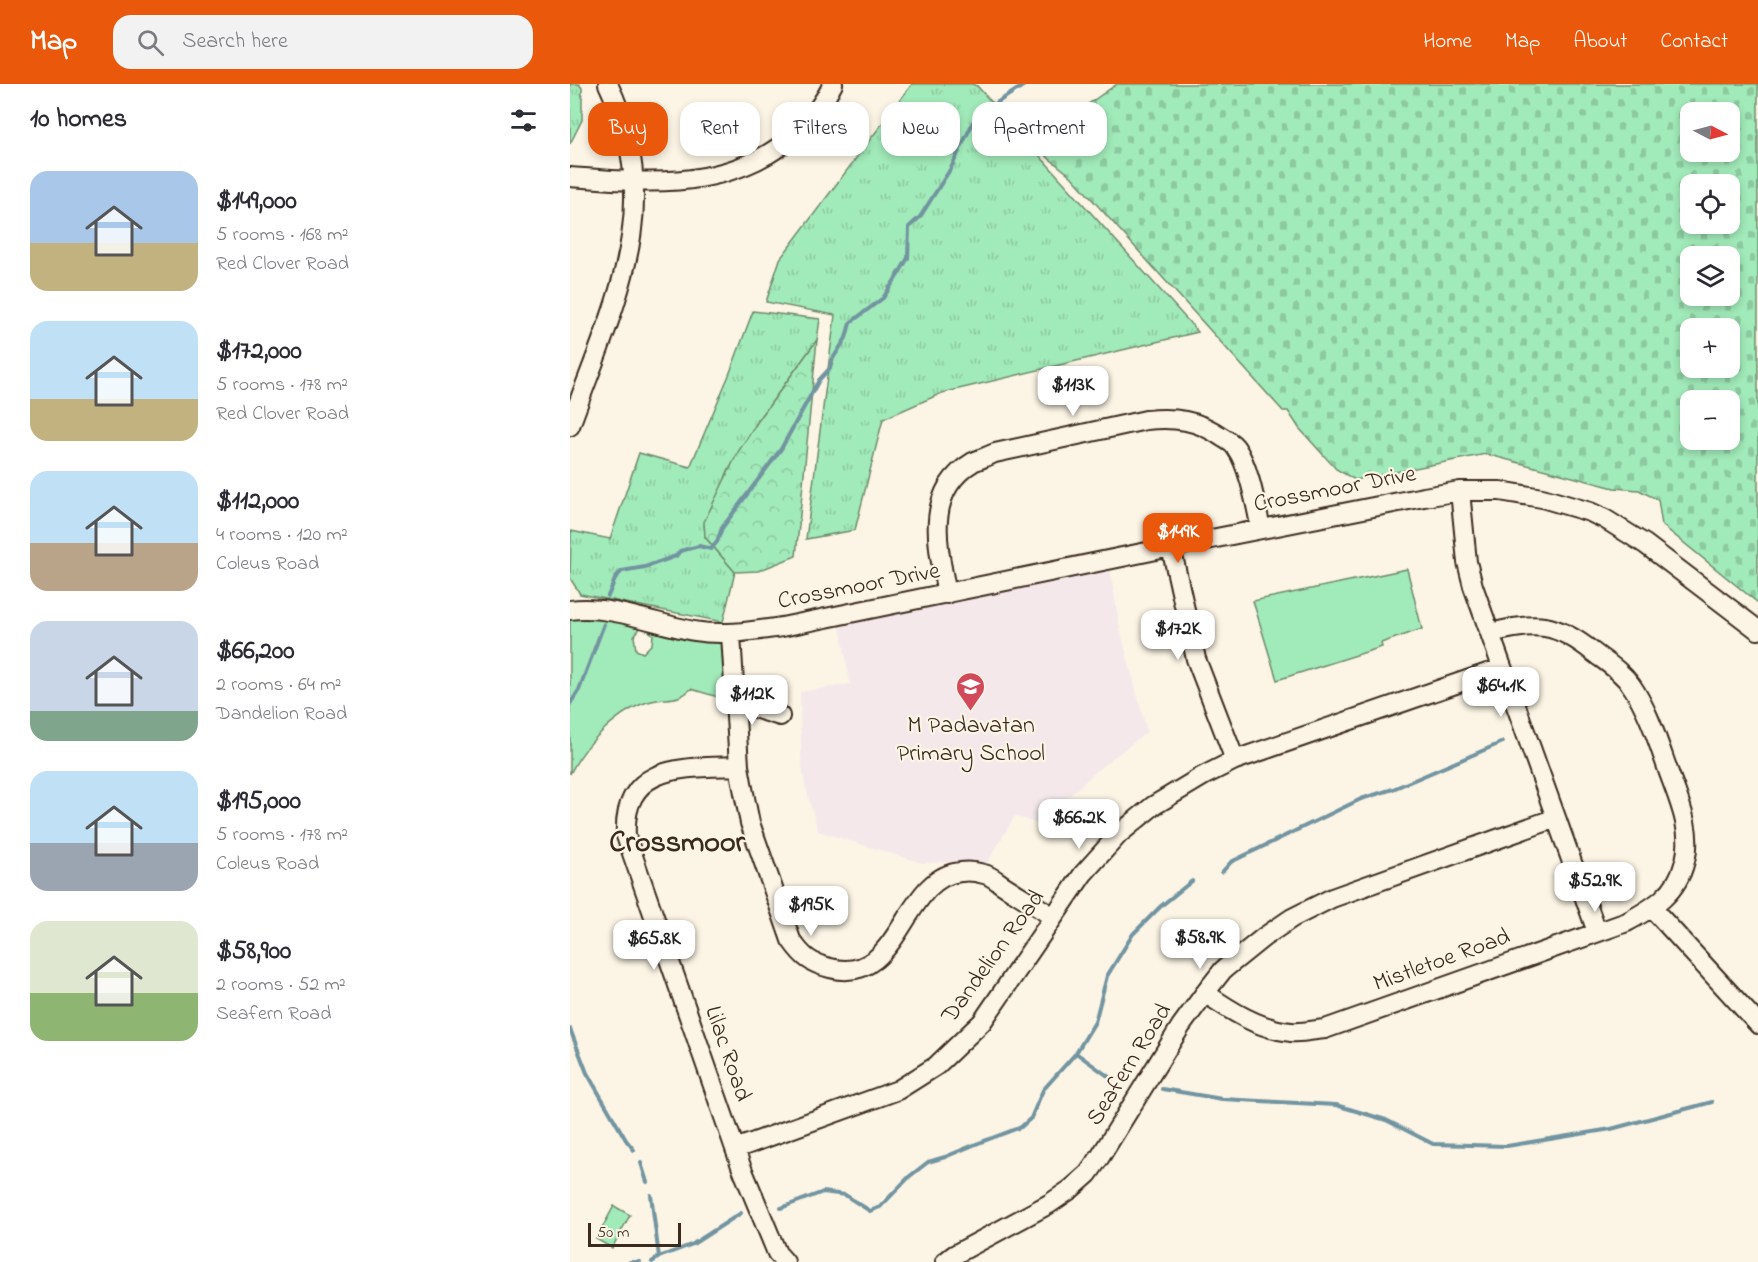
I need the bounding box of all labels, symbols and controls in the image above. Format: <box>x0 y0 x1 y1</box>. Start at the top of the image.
search box <box>113 15 533 69</box>
text: Map <box>30 22 77 63</box>
icon: search <box>134 26 167 59</box>
text: Search here <box>182 26 288 58</box>
text: Home <box>1423 27 1472 57</box>
text: Map <box>1505 27 1540 57</box>
text: About <box>1573 27 1627 57</box>
text: Contact <box>1660 27 1728 57</box>
text: 10 homes <box>30 101 127 139</box>
chip: Buy <box>588 102 668 156</box>
chip: Rent <box>680 102 760 156</box>
chip: Filters <box>772 102 869 156</box>
chip: New <box>881 102 960 156</box>
chip: Apartment <box>972 102 1107 156</box>
north arrow <box>1680 102 1740 162</box>
map controls <box>1680 102 1740 450</box>
icon: filters <box>507 104 540 137</box>
button: locate <box>1680 174 1740 234</box>
text: $149,000 <box>216 183 297 221</box>
icon: home <box>78 195 150 267</box>
text: 5 rooms · 168 m² <box>216 221 349 250</box>
button: layers <box>1680 246 1740 306</box>
text: Red Clover Road <box>216 250 349 279</box>
button: + <box>1680 318 1740 378</box>
text: $172,000 <box>216 333 302 371</box>
icon: home <box>78 345 150 417</box>
pin: $113K <box>1031 366 1115 417</box>
text: 5 rooms · 178 m² <box>216 371 348 400</box>
text: $113K <box>1052 371 1094 400</box>
button: − <box>1680 390 1740 450</box>
text: Red Clover Road <box>216 400 349 429</box>
street label: Crossmoor Drive <box>1251 457 1419 523</box>
text: $112,000 <box>216 483 299 521</box>
icon: home <box>78 495 150 567</box>
pin: $149K <box>1136 513 1220 564</box>
text: $149K <box>1157 518 1199 547</box>
text: 4 rooms · 120 m² <box>216 521 348 550</box>
text: Coleus Road <box>216 550 319 579</box>
street label: Crossmoor Drive <box>775 554 943 620</box>
pin: $172K <box>1136 610 1220 661</box>
text: $172K <box>1155 615 1201 644</box>
text: $66,200 <box>216 633 294 671</box>
icon: home <box>78 645 150 717</box>
pin: $64.1K <box>1452 667 1550 718</box>
school or university icon: M Padavatan Primary School <box>955 670 987 712</box>
text: 2 rooms · 64 m² <box>216 671 341 700</box>
text: $64.1K <box>1476 672 1526 701</box>
pin: $112K <box>710 675 794 726</box>
text: $112K <box>730 680 774 709</box>
text: Dandelion Road <box>216 700 347 729</box>
place label: M Padavatan Primary School <box>897 709 1045 773</box>
text: $195,000 <box>216 783 301 821</box>
icon: home <box>78 795 150 867</box>
pin: $66.2K <box>1030 799 1128 850</box>
text: $66.2K <box>1052 804 1106 833</box>
text: 5 rooms · 178 m² <box>216 821 348 850</box>
district label: Crossmoor <box>609 822 746 866</box>
text: Coleus Road <box>216 850 319 879</box>
pin: $52.9K <box>1546 862 1644 913</box>
text: $52.9K <box>1568 867 1622 896</box>
street label: Dandelion Road <box>933 883 1055 1032</box>
pin: $195K <box>769 886 853 937</box>
text: $195K <box>788 891 834 920</box>
pin: $58.9K <box>1151 919 1249 970</box>
pin: $65.8K <box>605 920 703 971</box>
street label: Mistletoe Road <box>1369 920 1516 1002</box>
text: $58.9K <box>1175 924 1225 953</box>
text: $65.8K <box>627 925 681 954</box>
text: $58,900 <box>216 933 291 971</box>
icon: home <box>78 945 150 1017</box>
text: 2 rooms · 52 m² <box>216 971 346 1000</box>
street label: Seafern Road <box>1078 997 1182 1133</box>
text: Seafern Road <box>216 1000 331 1029</box>
street label: Lilac Road <box>694 1001 760 1107</box>
scale bar <box>588 1220 681 1248</box>
text: 50 m <box>597 1221 629 1245</box>

